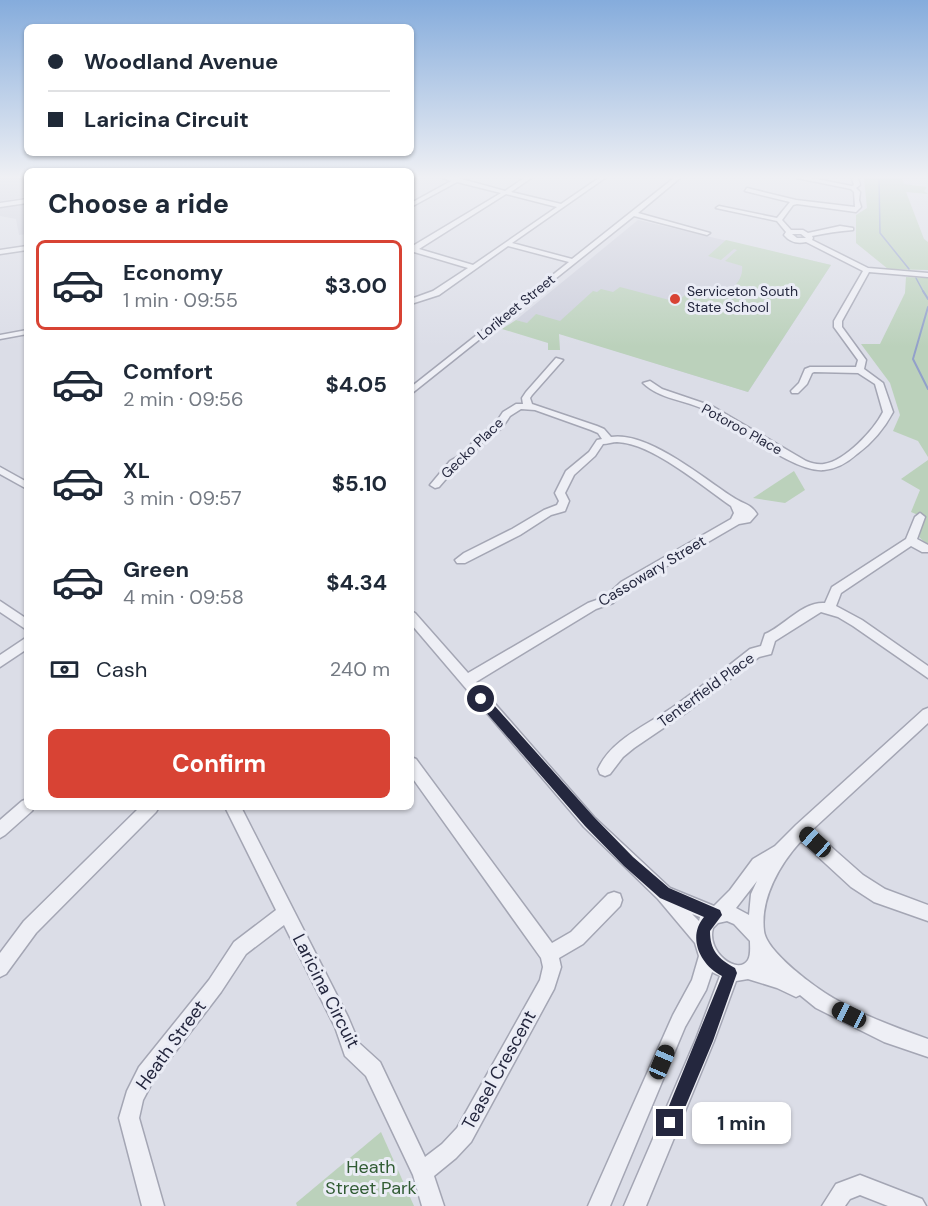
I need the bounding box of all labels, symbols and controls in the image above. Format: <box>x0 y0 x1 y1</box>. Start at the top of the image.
text: Woodland Avenue <box>84 47 278 76</box>
text: Laricina Circuit <box>84 105 249 134</box>
text: Choose a ride <box>48 186 229 221</box>
icon: car <box>51 258 105 312</box>
text: Economy <box>123 258 223 287</box>
street label: Lorikeet Street <box>473 270 559 344</box>
text: $3.00 <box>325 271 387 300</box>
place label: Serviceton South State School <box>687 282 798 316</box>
text: 1 min · 09:55 <box>123 287 238 313</box>
marker: Serviceton South State School <box>668 292 682 306</box>
icon: car <box>51 357 105 411</box>
text: Comfort <box>123 357 213 386</box>
text: $4.05 <box>326 370 387 399</box>
text: 2 min · 09:56 <box>123 386 244 412</box>
street label: Potoroo Place <box>699 399 785 459</box>
street label: Gecko Place <box>437 414 507 482</box>
icon: car <box>51 456 105 510</box>
text: XL <box>123 456 150 485</box>
text: $5.10 <box>332 469 387 498</box>
text: 3 min · 09:57 <box>123 485 242 511</box>
street label: Cassowary Street <box>594 531 710 611</box>
icon: car <box>51 555 105 609</box>
text: Green <box>123 555 189 584</box>
text: $4.34 <box>326 568 387 597</box>
text: 4 min · 09:58 <box>123 584 244 610</box>
street label: Tenterfield Place <box>654 648 758 732</box>
icon: cash <box>48 653 81 686</box>
text: Cash <box>96 655 147 684</box>
text: 240 m <box>330 656 390 682</box>
route start <box>467 685 494 712</box>
button: Confirm <box>48 729 390 798</box>
car <box>796 823 834 861</box>
street label: Laricina Circuit <box>287 930 365 1052</box>
street label: Heath Street <box>130 995 212 1095</box>
car <box>829 999 869 1031</box>
street label: Teasel Crescent <box>456 1006 542 1134</box>
car <box>647 1042 677 1082</box>
callout: 1 min <box>691 1102 790 1144</box>
route end <box>656 1109 683 1136</box>
text: 1 min <box>717 1110 766 1136</box>
park label: Heath Street Park <box>325 1155 417 1200</box>

